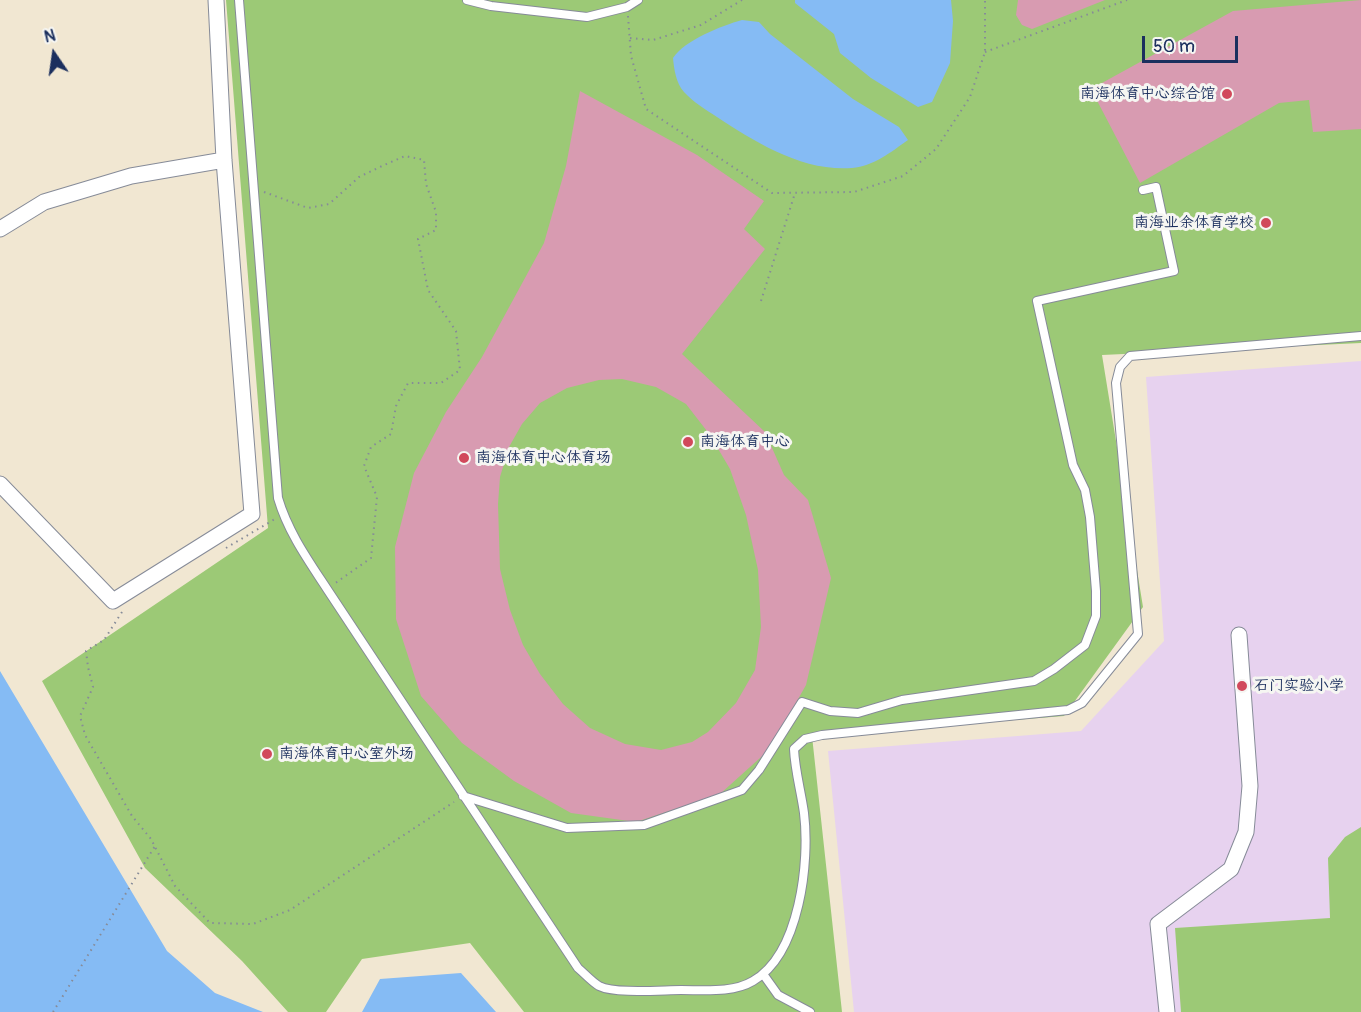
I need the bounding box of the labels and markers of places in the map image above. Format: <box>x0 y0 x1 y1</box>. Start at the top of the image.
place label: 南海体育中心综合馆 <box>1080 85 1215 103</box>
marker: 南海体育中心综合馆 <box>1220 87 1234 101</box>
place label: 南海业余体育学校 <box>1134 214 1254 232</box>
marker: 南海业余体育学校 <box>1259 216 1273 230</box>
place label: 南海体育中心 <box>700 433 790 451</box>
marker: 南海体育中心 <box>681 435 695 449</box>
place label: 南海体育中心体育场 <box>476 449 611 467</box>
marker: 南海体育中心体育场 <box>457 451 471 465</box>
place label: 石门实验小学 <box>1254 677 1344 695</box>
marker: 石门实验小学 <box>1235 679 1249 693</box>
place label: 南海体育中心室外场 <box>279 745 414 763</box>
marker: 南海体育中心室外场 <box>260 747 274 761</box>

